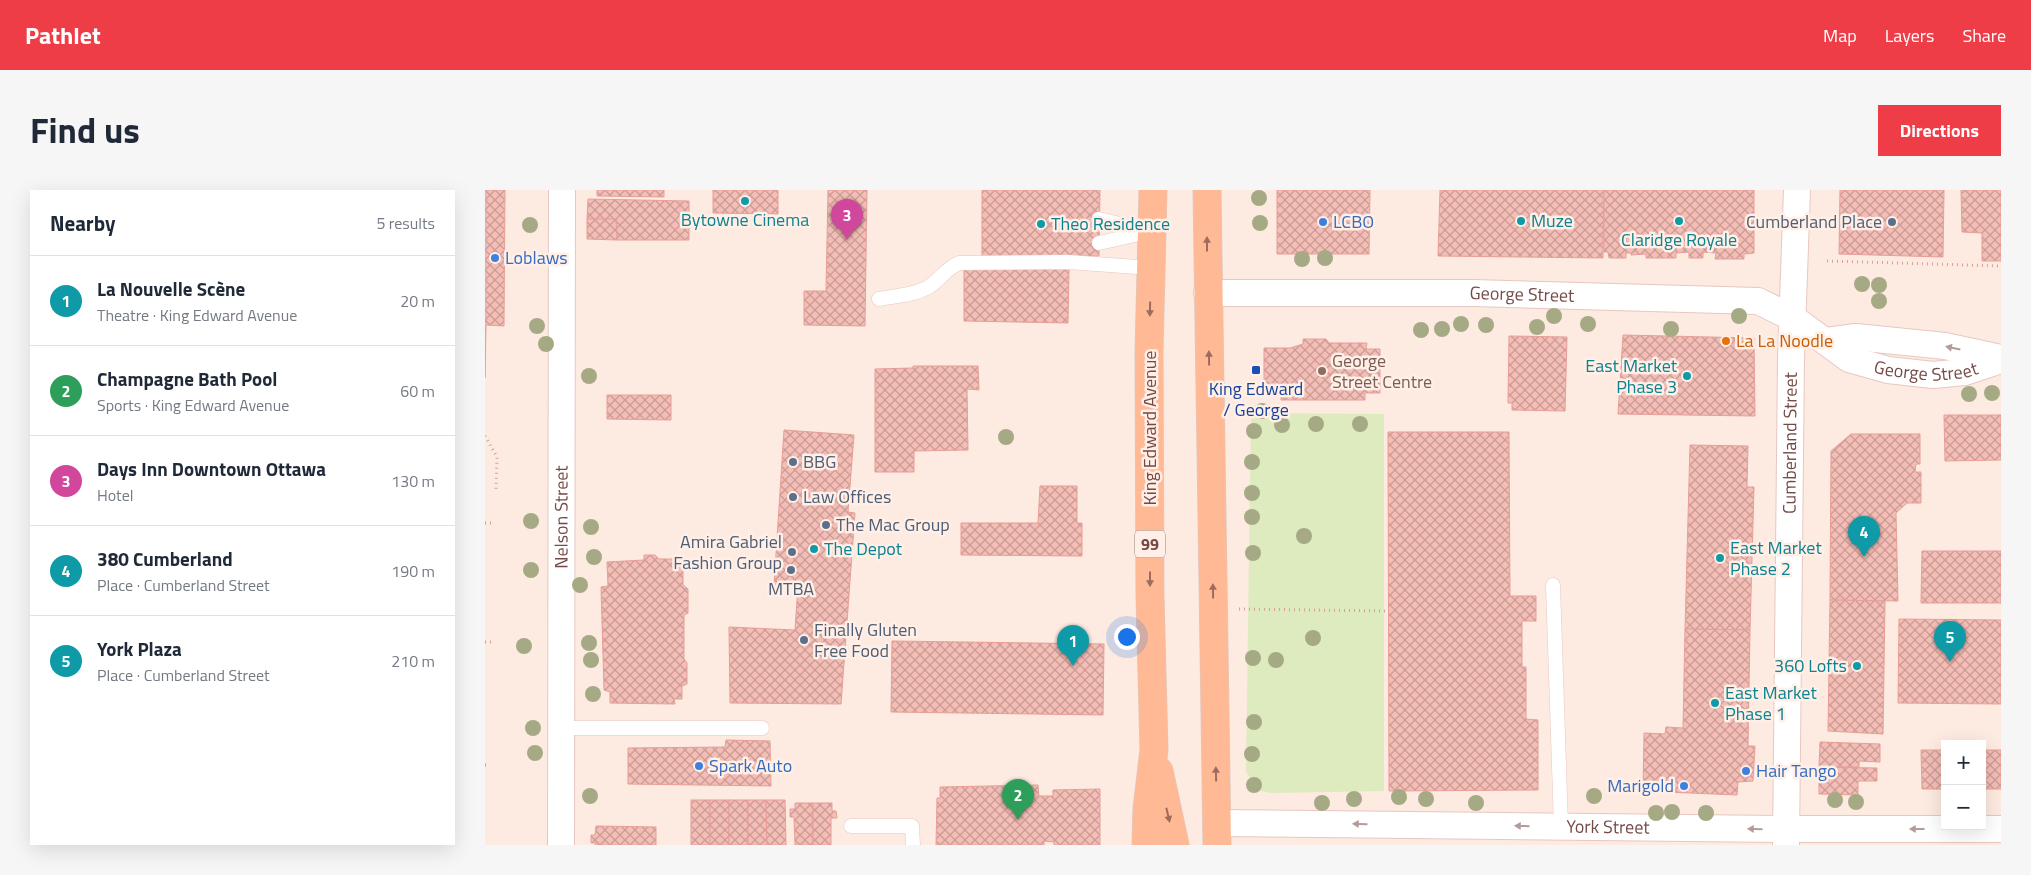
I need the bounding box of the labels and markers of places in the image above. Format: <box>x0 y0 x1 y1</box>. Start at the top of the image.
marker: Bytowne Cinema <box>739 195 751 207</box>
pin: 3 <box>831 199 863 240</box>
place label: Bytowne Cinema <box>681 206 809 233</box>
place label: Muze <box>1531 207 1573 234</box>
place label: LCBO <box>1333 208 1374 235</box>
place label: Cumberland Place <box>1746 208 1882 235</box>
place label: Theo Residence <box>1051 210 1170 237</box>
marker: Muze <box>1515 215 1527 227</box>
marker: Claridge Royale <box>1673 215 1685 227</box>
marker: LCBO <box>1317 216 1329 228</box>
marker: Cumberland Place <box>1886 216 1898 228</box>
marker: Theo Residence <box>1035 218 1047 230</box>
place label: Claridge Royale <box>1621 226 1737 253</box>
place label: Loblaws <box>505 244 568 271</box>
marker: Loblaws <box>489 252 501 264</box>
place label: La La Noodle <box>1736 327 1833 354</box>
marker: La La Noodle <box>1720 335 1732 347</box>
place label: George Street Centre <box>1332 347 1432 395</box>
place label: East Market Phase 3 <box>1585 352 1678 400</box>
marker: King Edward / George <box>1250 364 1262 376</box>
marker: George Street Centre <box>1316 365 1328 377</box>
marker: East Market Phase 3 <box>1681 370 1693 382</box>
place label: King Edward / George <box>1209 375 1303 423</box>
place label: BBG <box>803 448 836 475</box>
marker: BBG <box>787 456 799 468</box>
place label: Law Offices <box>803 483 891 510</box>
marker: Law Offices <box>787 491 799 503</box>
place label: The Mac Group <box>836 511 950 538</box>
pin: 4 <box>1848 516 1880 557</box>
marker: The Mac Group <box>820 519 832 531</box>
place label: Amira Gabriel Fashion Group <box>673 528 782 576</box>
place label: East Market Phase 2 <box>1730 534 1822 582</box>
place label: The Depot <box>824 535 903 562</box>
marker: The Depot <box>808 543 820 555</box>
marker: Amira Gabriel Fashion Group <box>786 546 798 558</box>
marker: East Market Phase 2 <box>1714 552 1726 564</box>
marker: MTBA <box>785 564 797 576</box>
place label: MTBA <box>768 575 814 602</box>
place label: Finally Gluten Free Food <box>814 616 917 664</box>
pin: 5 <box>1934 621 1966 662</box>
pin: 1 <box>1057 625 1089 666</box>
marker: Finally Gluten Free Food <box>798 634 810 646</box>
place label: 360 Lofts <box>1774 652 1847 679</box>
marker: 360 Lofts <box>1851 660 1863 672</box>
place label: East Market Phase 1 <box>1725 679 1817 727</box>
marker: East Market Phase 1 <box>1709 697 1721 709</box>
place label: Spark Auto <box>709 752 792 779</box>
place label: Hair Tango <box>1756 757 1837 784</box>
marker: Spark Auto <box>693 760 705 772</box>
marker: Hair Tango <box>1740 765 1752 777</box>
place label: Marigold <box>1607 772 1674 799</box>
pin: 2 <box>1002 779 1034 820</box>
marker: Marigold <box>1678 780 1690 792</box>

